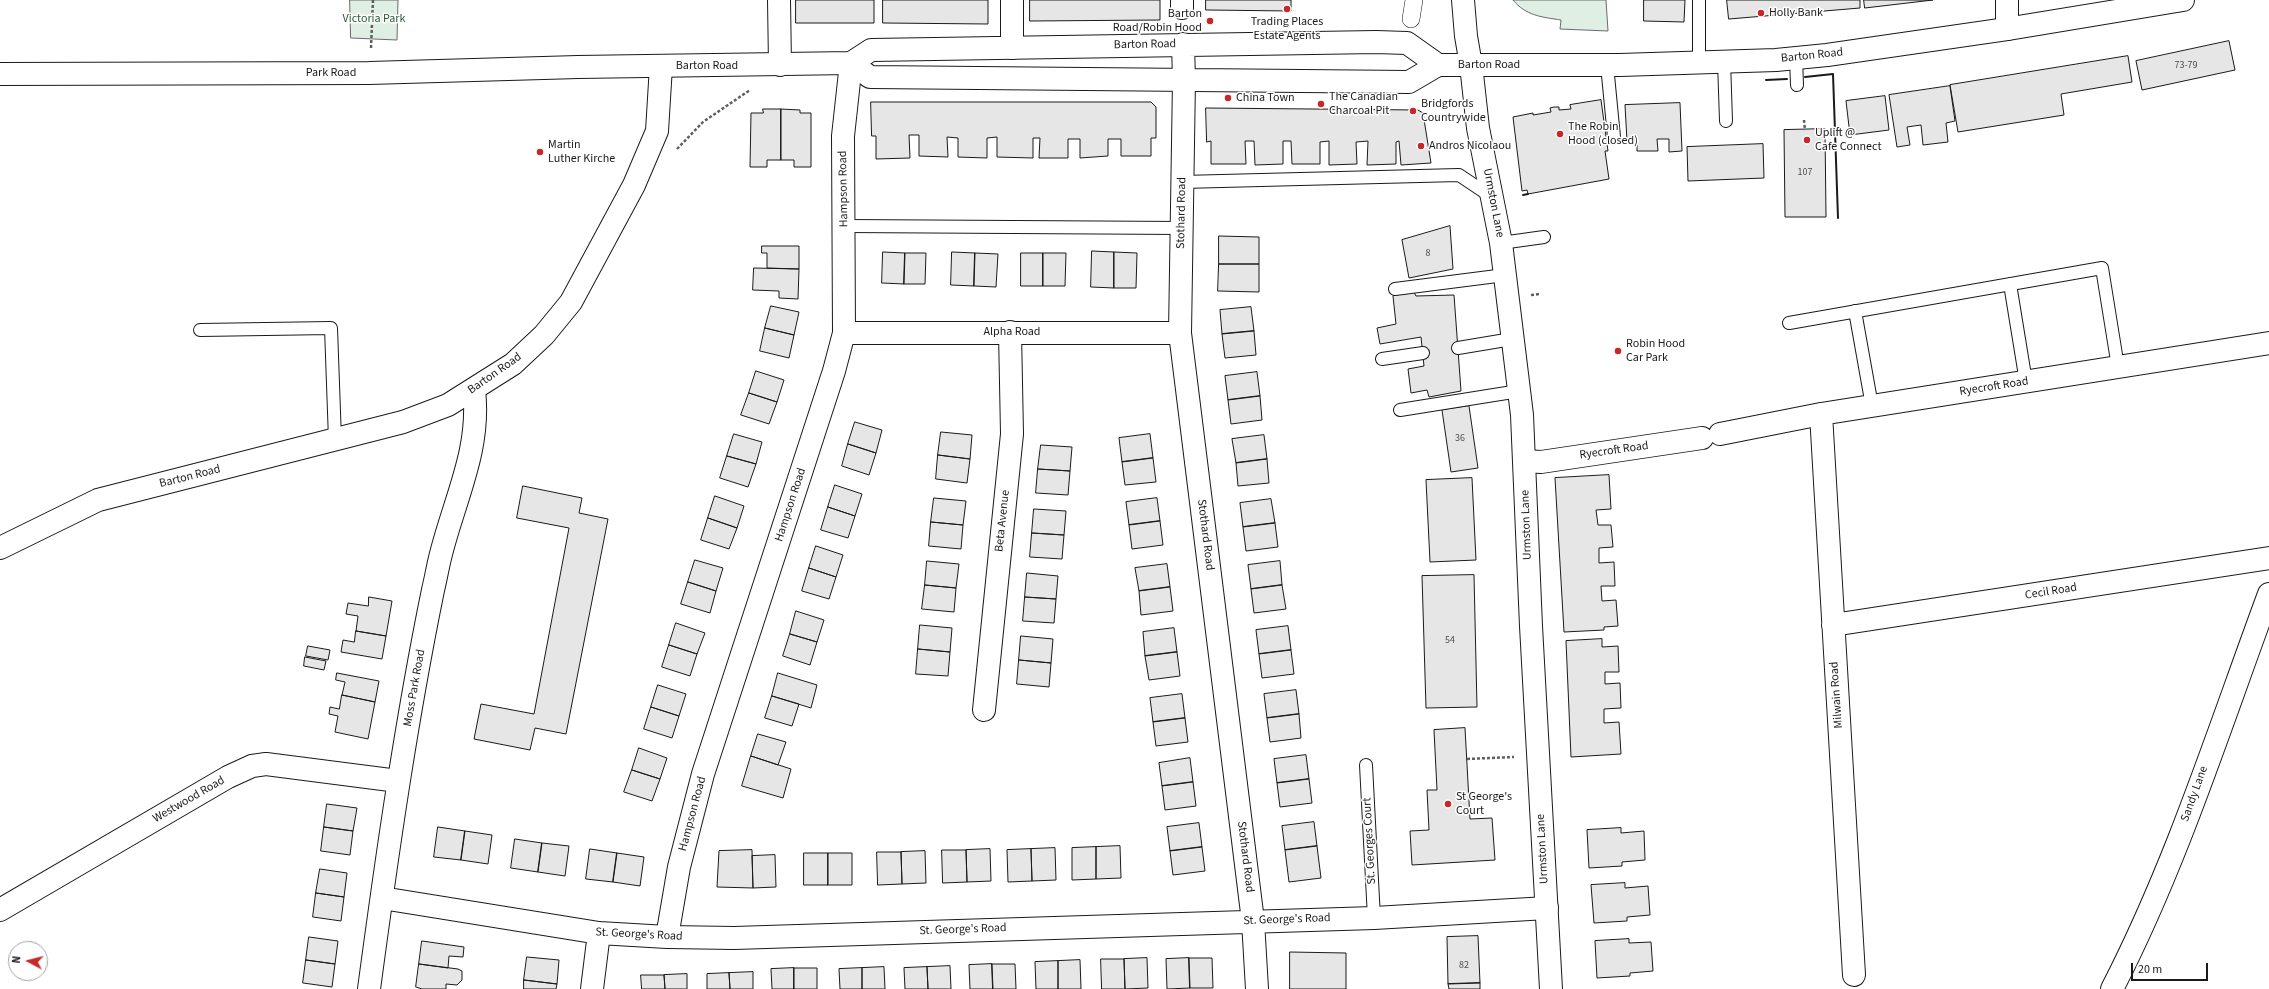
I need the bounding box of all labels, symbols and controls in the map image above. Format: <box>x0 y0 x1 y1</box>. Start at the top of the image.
marker: Trading Places Estate Agents <box>1282 4 1292 14</box>
place label: Holly Bank <box>1769 6 1823 20</box>
place label: Barton Road/Robin Hood <box>1113 7 1202 35</box>
marker: Holly Bank <box>1756 8 1766 18</box>
park label: Victoria Park <box>343 12 405 26</box>
place label: Trading Places Estate Agents <box>1251 15 1323 43</box>
marker: Barton Road/Robin Hood <box>1205 16 1215 26</box>
street label: Barton Road <box>1114 37 1176 53</box>
street label: Barton Road <box>1780 46 1844 66</box>
street label: Barton Road <box>1458 58 1520 72</box>
street label: Barton Road <box>676 59 738 73</box>
house number: 73-79 <box>2175 60 2197 72</box>
street label: Park Road <box>306 66 356 80</box>
place label: The Canadian Charcoal Pit <box>1329 90 1398 118</box>
place label: China Town <box>1236 91 1295 105</box>
marker: China Town <box>1223 93 1233 103</box>
place label: Bridgfords Countrywide <box>1421 97 1486 125</box>
marker: The Canadian Charcoal Pit <box>1316 99 1326 109</box>
marker: Bridgfords Countrywide <box>1408 106 1418 116</box>
place label: The Robin Hood (closed) <box>1568 120 1638 148</box>
place label: Uplift @ Cafe Connect <box>1815 126 1881 154</box>
marker: The Robin Hood (closed) <box>1555 129 1565 139</box>
marker: Uplift @ Cafe Connect <box>1802 135 1812 145</box>
place label: Martin Luther Kirche <box>548 138 615 166</box>
place label: Andros Nicolaou <box>1429 139 1511 153</box>
marker: Andros Nicolaou <box>1416 141 1426 151</box>
marker: Martin Luther Kirche <box>535 147 545 157</box>
street label: Hampson Road <box>836 151 852 227</box>
street label: Urmston Lane <box>1479 167 1507 239</box>
house number: 107 <box>1798 167 1812 179</box>
street label: Stothard Road <box>1174 177 1190 249</box>
house number: 8 <box>1426 248 1430 260</box>
street label: Alpha Road <box>984 325 1040 339</box>
place label: Robin Hood Car Park <box>1626 337 1685 365</box>
marker: Robin Hood Car Park <box>1613 346 1623 356</box>
street label: Barton Road <box>465 350 525 398</box>
street label: Ryecroft Road <box>1958 374 2030 400</box>
house number: 36 <box>1455 433 1465 445</box>
street label: Ryecroft Road <box>1579 439 1649 463</box>
street label: Barton Road <box>158 462 222 492</box>
street label: Hampson Road <box>772 466 810 544</box>
street label: Beta Avenue <box>993 489 1013 553</box>
street label: Urmston Lane <box>1519 490 1535 560</box>
street label: Stothard Road <box>1193 498 1217 572</box>
street label: Cecil Road <box>2024 581 2078 603</box>
house number: 54 <box>1445 635 1455 647</box>
street label: Moss Park Road <box>401 648 429 728</box>
street label: Milwain Road <box>1827 661 1847 729</box>
street label: Sandy Lane <box>2178 764 2212 824</box>
street label: Westwood Road <box>150 774 228 826</box>
street label: Hampson Road <box>676 775 710 853</box>
place label: St George's Court <box>1456 790 1512 818</box>
street label: St. Georges Court <box>1361 797 1379 885</box>
marker: St George's Court <box>1443 799 1453 809</box>
street label: Urmston Lane <box>1534 813 1552 885</box>
street label: Stothard Road <box>1233 820 1257 894</box>
street label: St. George's Road <box>1243 911 1331 929</box>
street label: St. George's Road <box>919 921 1007 939</box>
street label: St. George's Road <box>595 926 683 944</box>
north arrow <box>8 941 48 981</box>
text: N <box>9 955 24 964</box>
scale bar <box>2133 955 2210 981</box>
house number: 82 <box>1459 960 1469 972</box>
text: 20 m <box>2138 961 2162 978</box>

